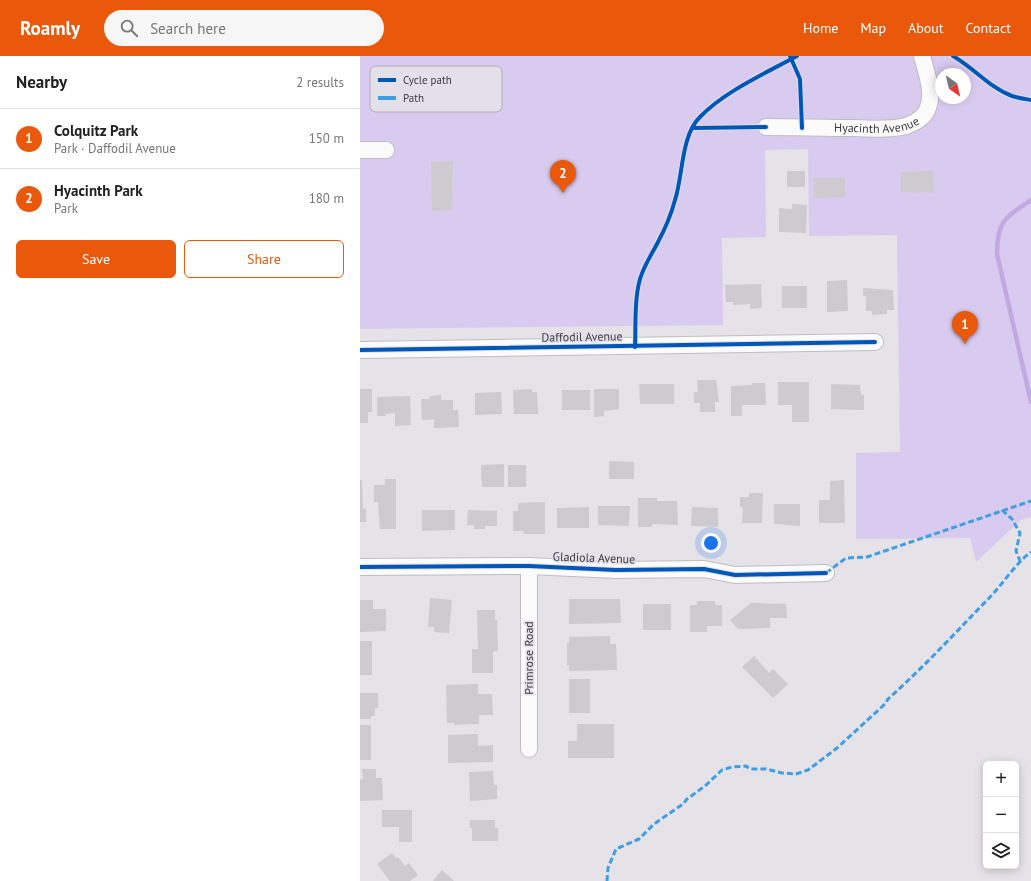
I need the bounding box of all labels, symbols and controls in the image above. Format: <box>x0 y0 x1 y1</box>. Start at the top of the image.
search box <box>104 10 384 46</box>
text: Roamly <box>20 16 80 40</box>
icon: search <box>118 17 140 39</box>
text: Search here <box>150 19 226 38</box>
text: Home <box>803 19 838 37</box>
text: Map <box>860 19 886 37</box>
text: About <box>908 19 944 37</box>
text: Contact <box>966 19 1011 37</box>
legend <box>370 66 502 112</box>
north arrow <box>935 68 971 104</box>
text: Nearby <box>16 71 67 93</box>
text: Cycle path <box>403 73 452 87</box>
text: 2 results <box>296 74 344 91</box>
text: Path <box>403 91 424 105</box>
street label: Hyacinth Avenue <box>834 113 922 136</box>
text: Colquitz Park <box>54 121 138 140</box>
text: 1 <box>25 130 33 147</box>
text: 150 m <box>309 130 344 147</box>
text: Park · Daffodil Avenue <box>54 140 176 157</box>
pin: 2 <box>550 160 576 193</box>
text: Hyacinth Park <box>54 181 143 200</box>
text: 2 <box>25 190 33 207</box>
text: 180 m <box>309 190 344 207</box>
text: Park <box>54 200 78 217</box>
button: Save <box>16 240 176 278</box>
button: Share <box>184 240 344 278</box>
pin: 1 <box>952 311 978 344</box>
street label: Daffodil Avenue <box>541 328 623 345</box>
your location <box>701 533 721 553</box>
street label: Gladiola Avenue <box>552 549 636 566</box>
street label: Primrose Road <box>521 621 536 695</box>
map controls <box>983 761 1019 869</box>
button: + <box>983 761 1019 797</box>
button: − <box>983 797 1019 833</box>
button: layers <box>983 833 1019 869</box>

